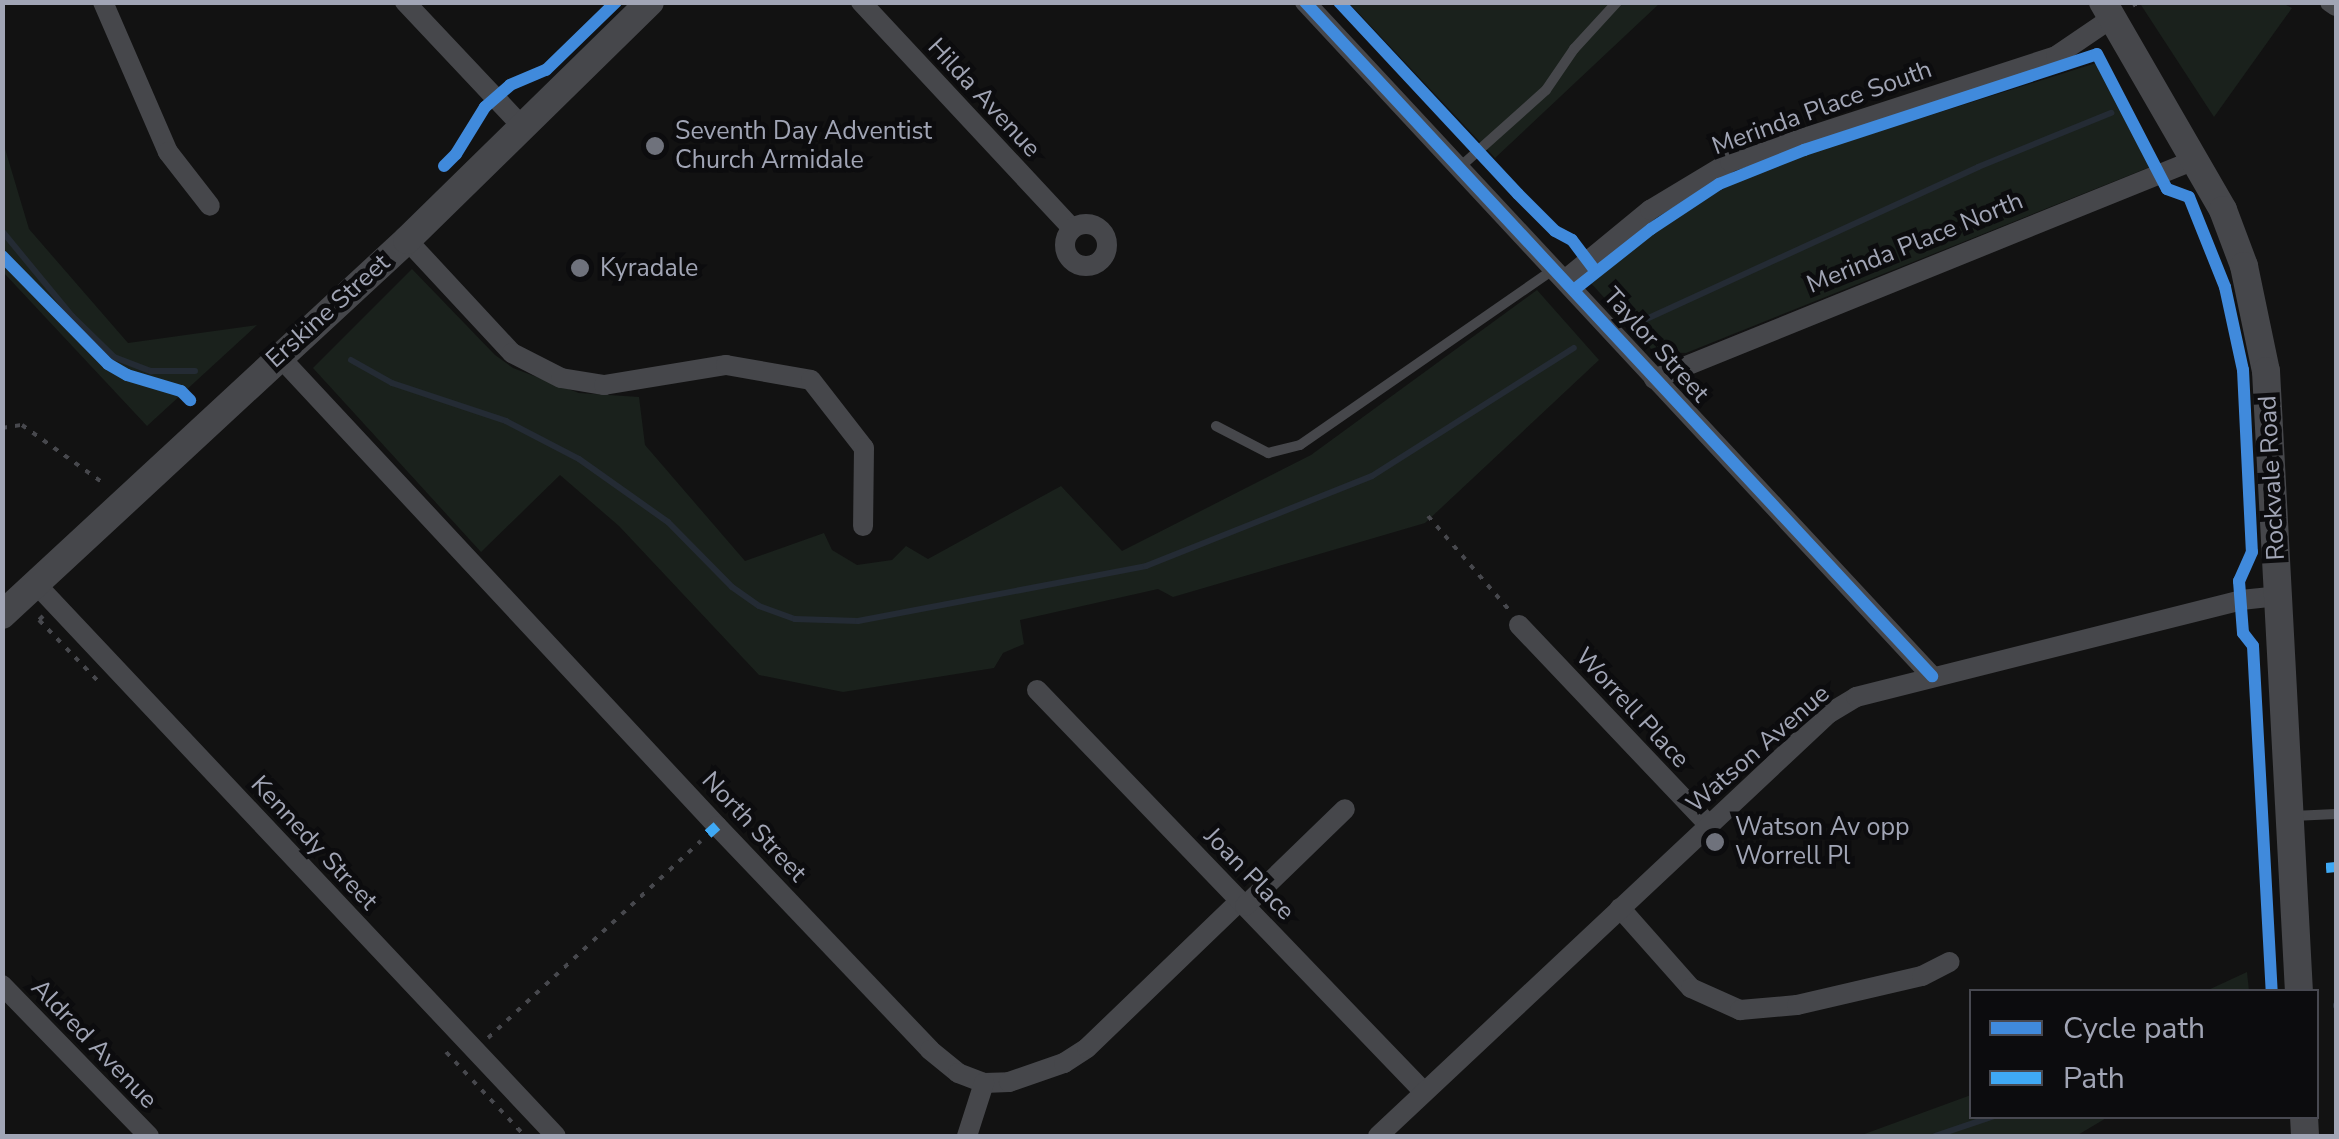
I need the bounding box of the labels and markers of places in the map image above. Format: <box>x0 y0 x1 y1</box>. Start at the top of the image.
place label: Seventh Day Adventist Church Armidale <box>675 117 932 176</box>
marker: Seventh Day Adventist Church Armidale <box>644 135 666 157</box>
place label: Kyradale <box>600 253 698 283</box>
marker: Kyradale <box>569 257 591 279</box>
place label: Watson Av opp Worrell Pl <box>1735 813 1910 872</box>
marker: Watson Av opp Worrell Pl <box>1704 831 1726 853</box>

